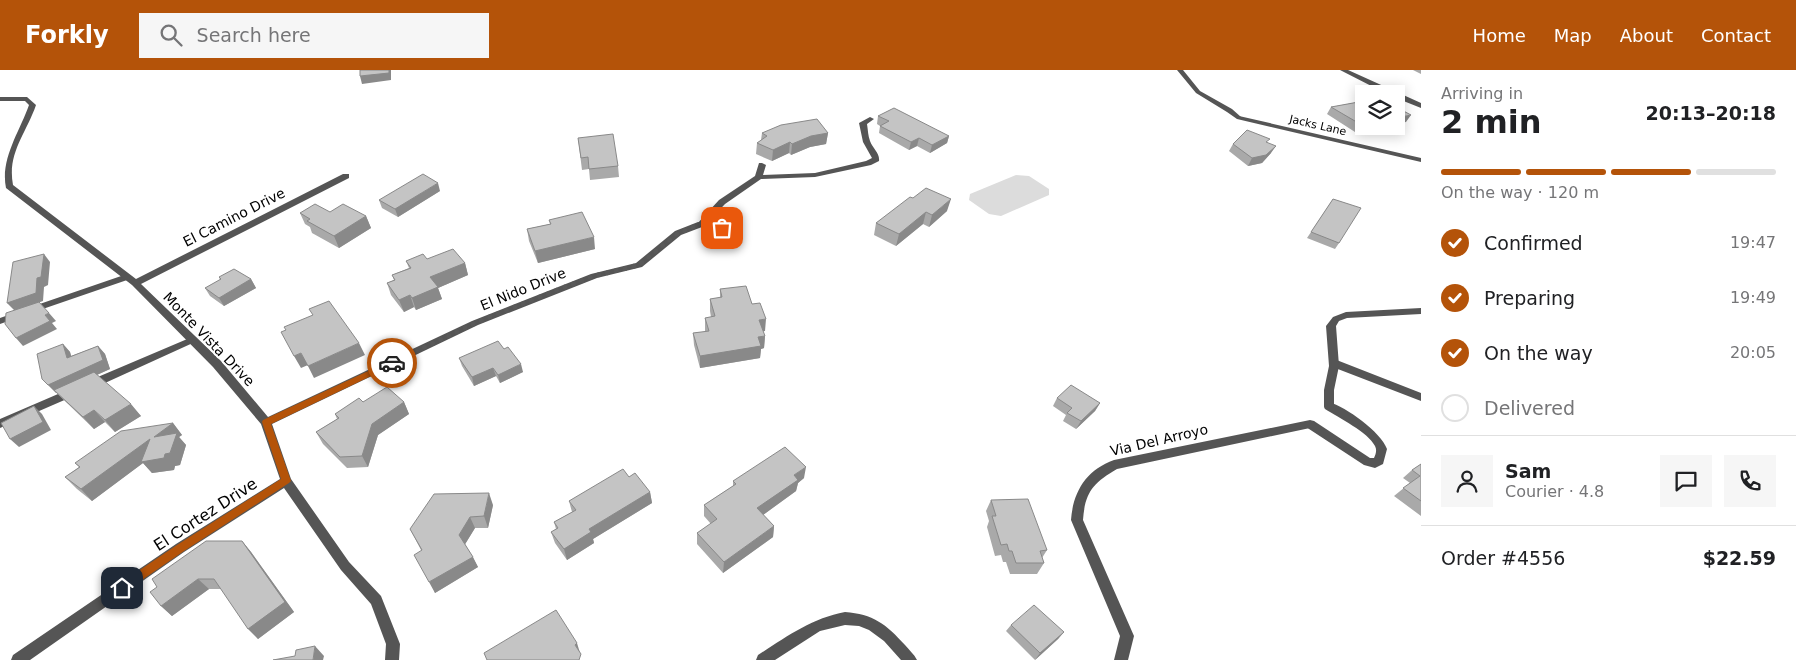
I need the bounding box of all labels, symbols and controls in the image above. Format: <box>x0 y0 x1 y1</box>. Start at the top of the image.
search box <box>139 13 489 58</box>
text: Forkly <box>25 21 109 49</box>
icon: search <box>157 21 185 49</box>
text: Search here <box>197 24 311 46</box>
text: Home <box>1473 25 1526 46</box>
text: Map <box>1554 25 1592 46</box>
text: About <box>1620 25 1673 46</box>
text: Contact <box>1701 25 1771 46</box>
text: Arriving in <box>1441 84 1523 103</box>
map controls <box>1355 85 1405 135</box>
button: layers <box>1355 85 1405 135</box>
text: 20:13–20:18 <box>1646 102 1776 124</box>
text: 2 min <box>1441 103 1542 141</box>
street label: Jacks Lane <box>1287 112 1348 138</box>
text: On the way · 120 m <box>1441 183 1599 202</box>
street label: El Camino Drive <box>180 184 288 250</box>
pin <box>701 207 743 249</box>
icon: bag <box>708 214 736 242</box>
icon: check <box>1441 229 1469 257</box>
text: Confirmed <box>1484 232 1583 254</box>
text: 19:47 <box>1730 233 1776 252</box>
street label: El Nido Drive <box>478 265 568 313</box>
icon: check <box>1441 284 1469 312</box>
text: Preparing <box>1484 287 1575 309</box>
text: 19:49 <box>1730 288 1776 307</box>
street label: Monte Vista Drive <box>160 289 258 389</box>
courier <box>367 338 417 388</box>
icon: check <box>1441 339 1469 367</box>
text: On the way <box>1484 342 1593 364</box>
text: 20:05 <box>1730 343 1776 362</box>
icon: car <box>378 349 406 377</box>
text: Delivered <box>1484 397 1575 419</box>
street label: Via Del Arroyo <box>1109 421 1209 459</box>
button: person <box>1441 455 1493 507</box>
button: chat <box>1660 455 1712 507</box>
button: phone <box>1724 455 1776 507</box>
text: Sam <box>1505 460 1551 482</box>
street label: El Cortez Drive <box>150 474 261 555</box>
text: Courier · 4.8 <box>1505 482 1604 501</box>
text: Order #4556 <box>1441 547 1565 569</box>
text: $22.59 <box>1703 547 1776 569</box>
pin <box>101 567 143 609</box>
icon: home <box>108 574 136 602</box>

